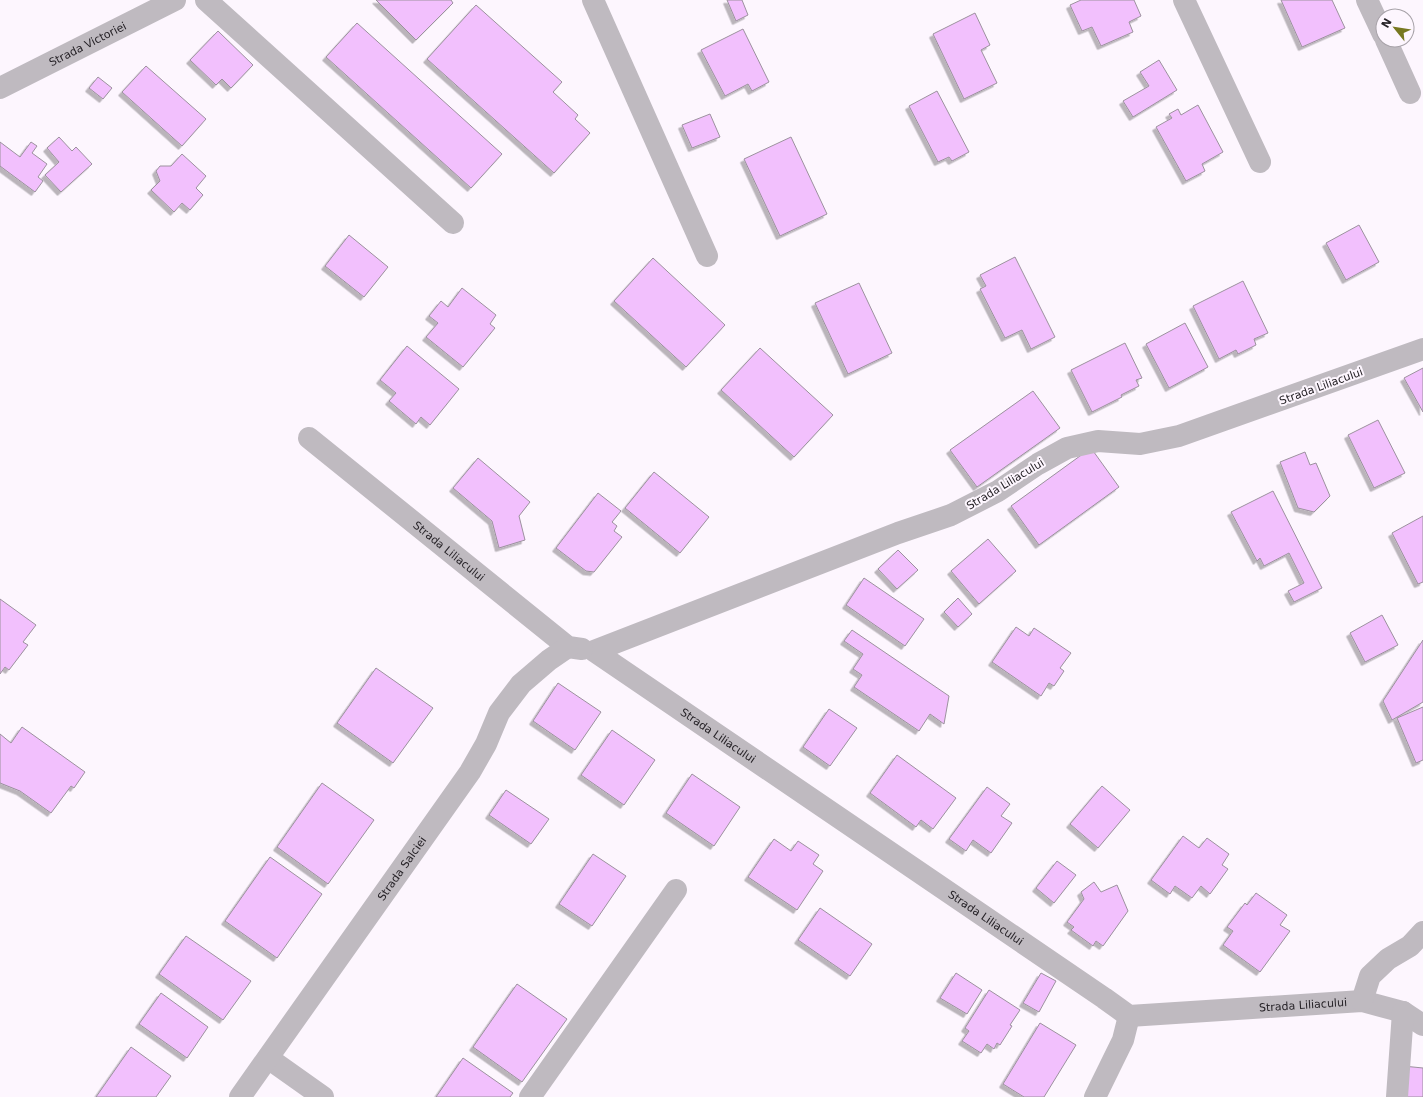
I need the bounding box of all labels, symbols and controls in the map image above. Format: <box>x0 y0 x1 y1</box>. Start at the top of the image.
north arrow <box>1375 8 1415 48</box>
text: N <box>1379 16 1395 30</box>
street label: Strada Victoriei <box>47 20 129 69</box>
street label: Strada Liliacului <box>1278 365 1365 408</box>
street label: Strada Liliacului <box>964 456 1046 513</box>
street label: Strada Liliacului <box>410 519 487 584</box>
street label: Strada Liliacului <box>678 706 758 766</box>
street label: Strada Salciei <box>375 834 429 903</box>
street label: Strada Liliacului <box>946 888 1026 948</box>
street label: Strada Liliacului <box>1259 996 1347 1015</box>

